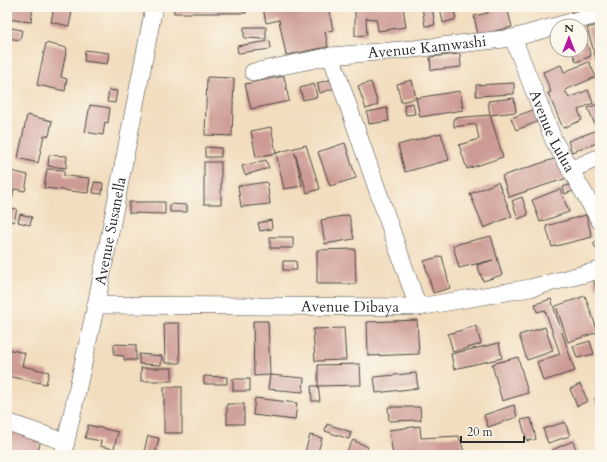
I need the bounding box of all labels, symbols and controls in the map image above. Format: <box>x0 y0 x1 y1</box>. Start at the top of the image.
north arrow <box>549 18 589 58</box>
text: N <box>564 21 574 36</box>
street label: Avenue Kamwashi <box>367 31 487 63</box>
street label: Avenue Lulua <box>525 87 580 176</box>
street label: Avenue Susanella <box>90 175 131 287</box>
street label: Avenue Dibaya <box>301 296 400 317</box>
scale bar <box>461 418 524 444</box>
text: 20 m <box>467 424 494 440</box>

